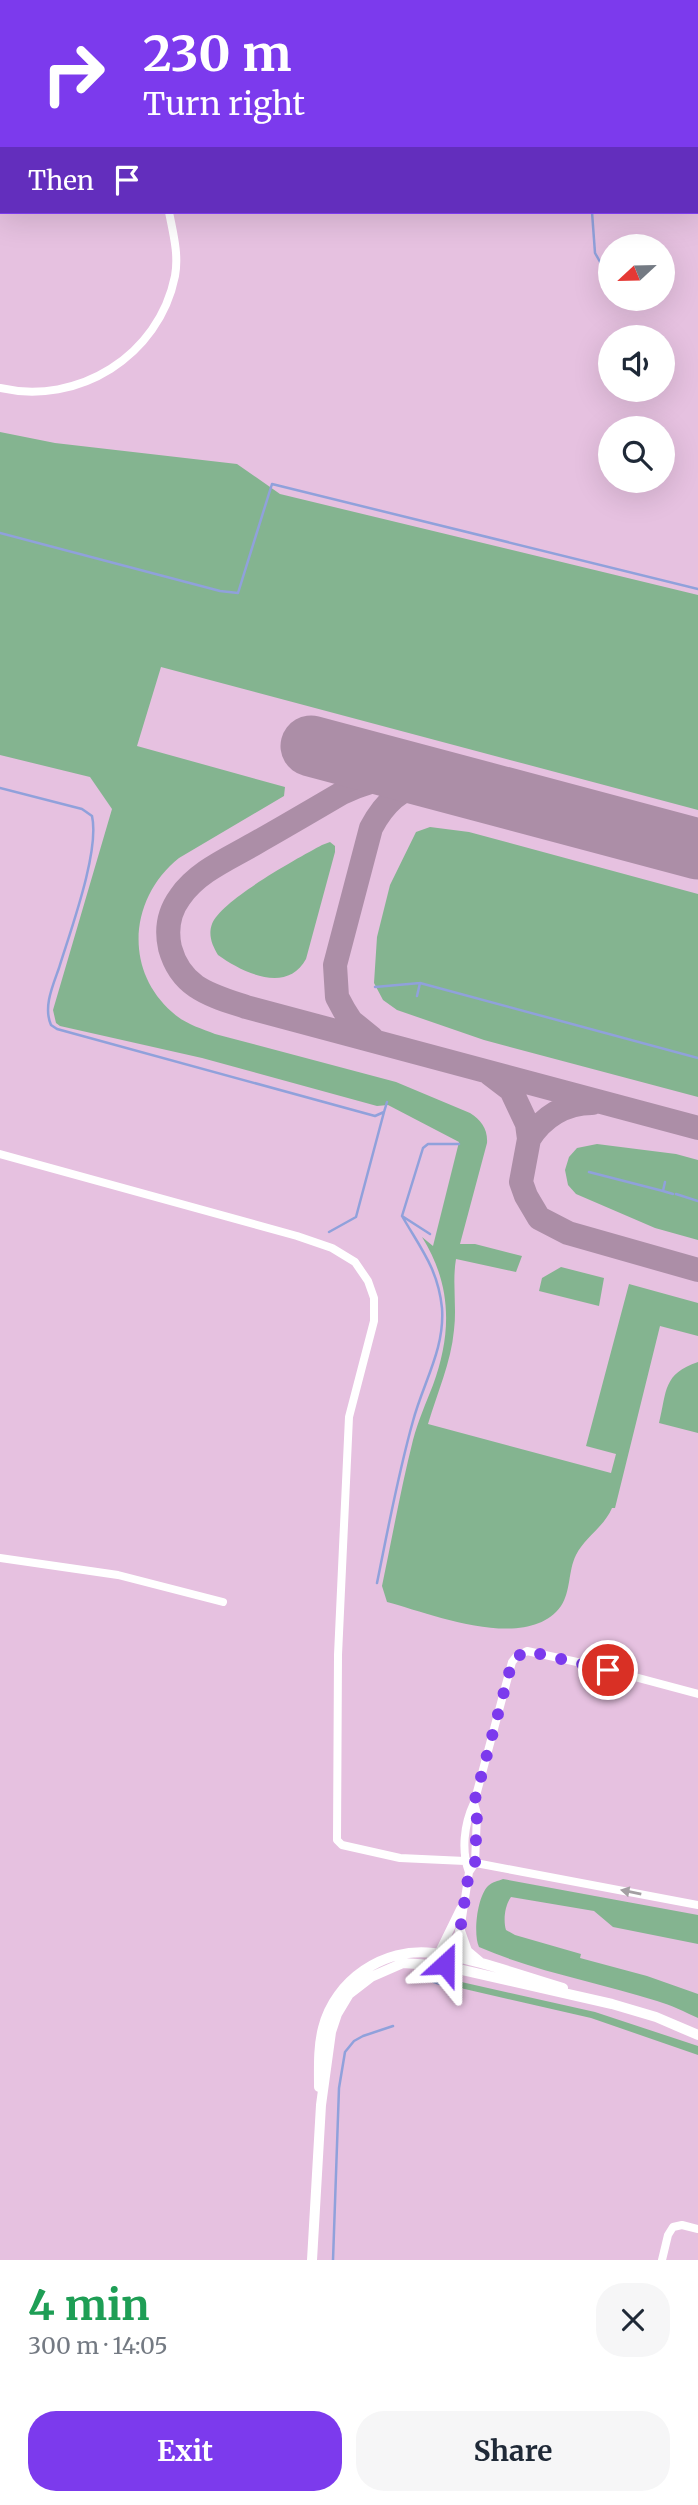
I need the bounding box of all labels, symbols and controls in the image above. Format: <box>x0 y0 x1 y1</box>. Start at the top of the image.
text: 230 m <box>143 23 291 84</box>
icon: right <box>28 28 119 119</box>
text: Turn right <box>143 84 305 124</box>
icon: arrive <box>108 161 146 199</box>
text: Then <box>28 164 94 197</box>
north arrow <box>598 234 676 312</box>
map controls <box>598 234 675 493</box>
button: sound <box>598 325 675 402</box>
button: search <box>598 416 675 493</box>
pin <box>578 1640 638 1700</box>
icon: arrive <box>589 1651 627 1689</box>
one-way arrow <box>620 1887 642 1898</box>
position arrow <box>408 1927 482 2001</box>
text: 4 min <box>28 2279 150 2331</box>
button: close <box>596 2283 670 2357</box>
text: 300 m · 14:05 <box>28 2331 168 2360</box>
button: Exit <box>28 2411 342 2491</box>
button: Share <box>356 2411 670 2491</box>

